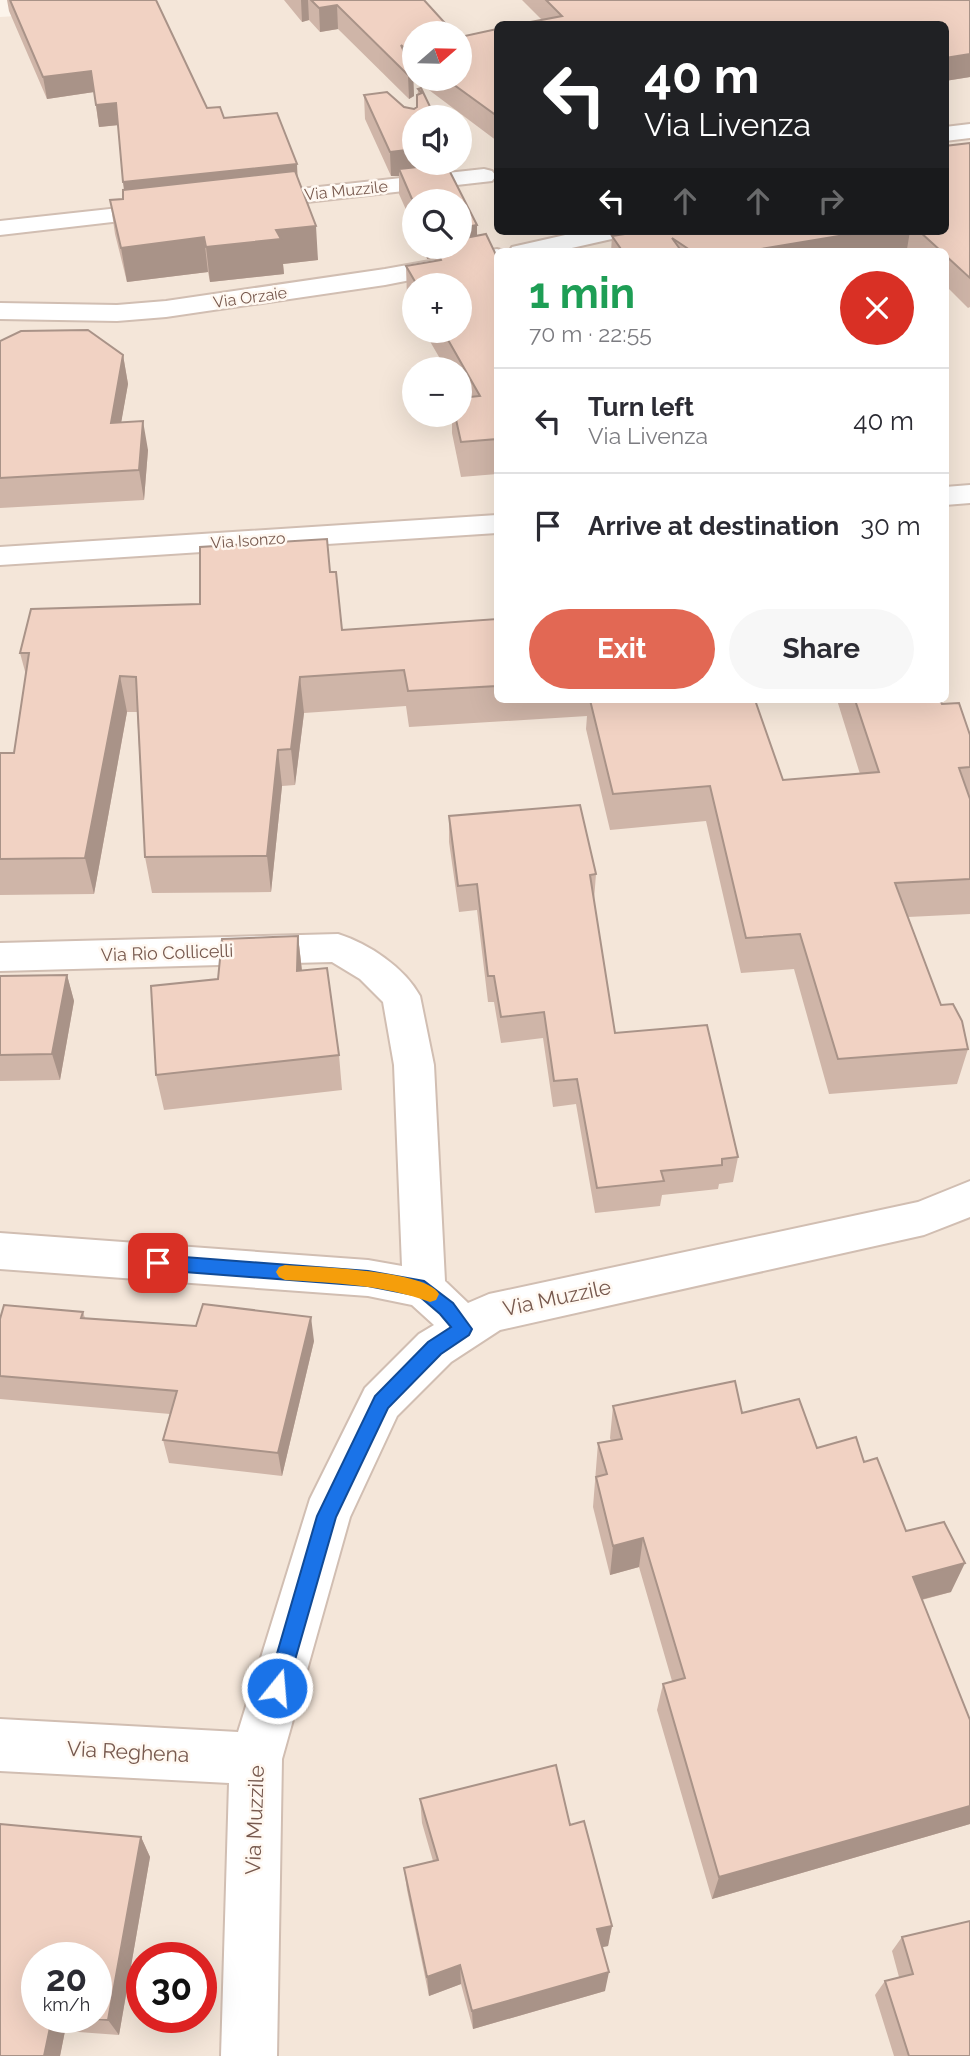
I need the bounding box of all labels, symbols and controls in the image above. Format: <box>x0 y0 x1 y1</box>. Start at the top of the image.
north arrow <box>402 21 472 91</box>
map controls <box>402 21 472 427</box>
text: 40 m <box>644 47 759 104</box>
icon: left <box>529 49 620 140</box>
button: sound <box>402 105 472 175</box>
text: Via Livenza <box>644 106 811 143</box>
street label: Via Muzzile <box>303 177 389 204</box>
icon: left <box>593 182 631 220</box>
icon: ahead <box>666 182 704 220</box>
icon: ahead <box>739 182 777 220</box>
icon: right <box>812 182 850 220</box>
button: search <box>402 189 472 259</box>
text: 1 min <box>529 269 635 318</box>
button: close <box>840 271 914 345</box>
button: + <box>402 273 472 343</box>
street label: Via Orzaie <box>212 283 288 312</box>
text: 70 m · 22:55 <box>529 320 652 347</box>
button: − <box>402 357 472 427</box>
text: Turn left <box>588 392 694 422</box>
icon: left <box>529 402 567 440</box>
text: 40 m <box>853 406 914 436</box>
text: Via Livenza <box>588 422 708 449</box>
icon: arrive <box>529 507 567 545</box>
text: Arrive at destination <box>588 511 839 541</box>
text: 30 m <box>860 511 921 541</box>
street label: Via Isonzo <box>210 528 286 553</box>
button: Exit <box>529 609 715 689</box>
button: Share <box>729 609 914 689</box>
street label: Via Rio Collicelli <box>101 940 233 965</box>
pin <box>128 1233 188 1293</box>
icon: arrive <box>139 1244 177 1282</box>
street label: Via Muzzile <box>501 1274 613 1321</box>
position arrow <box>240 1651 314 1725</box>
street label: Via Reghena <box>66 1736 190 1767</box>
street label: Via Muzzile <box>240 1765 269 1875</box>
speed limit sign: 30 <box>126 1942 217 2033</box>
text: 20 <box>46 1958 87 1999</box>
text: km/h <box>43 1994 90 2015</box>

